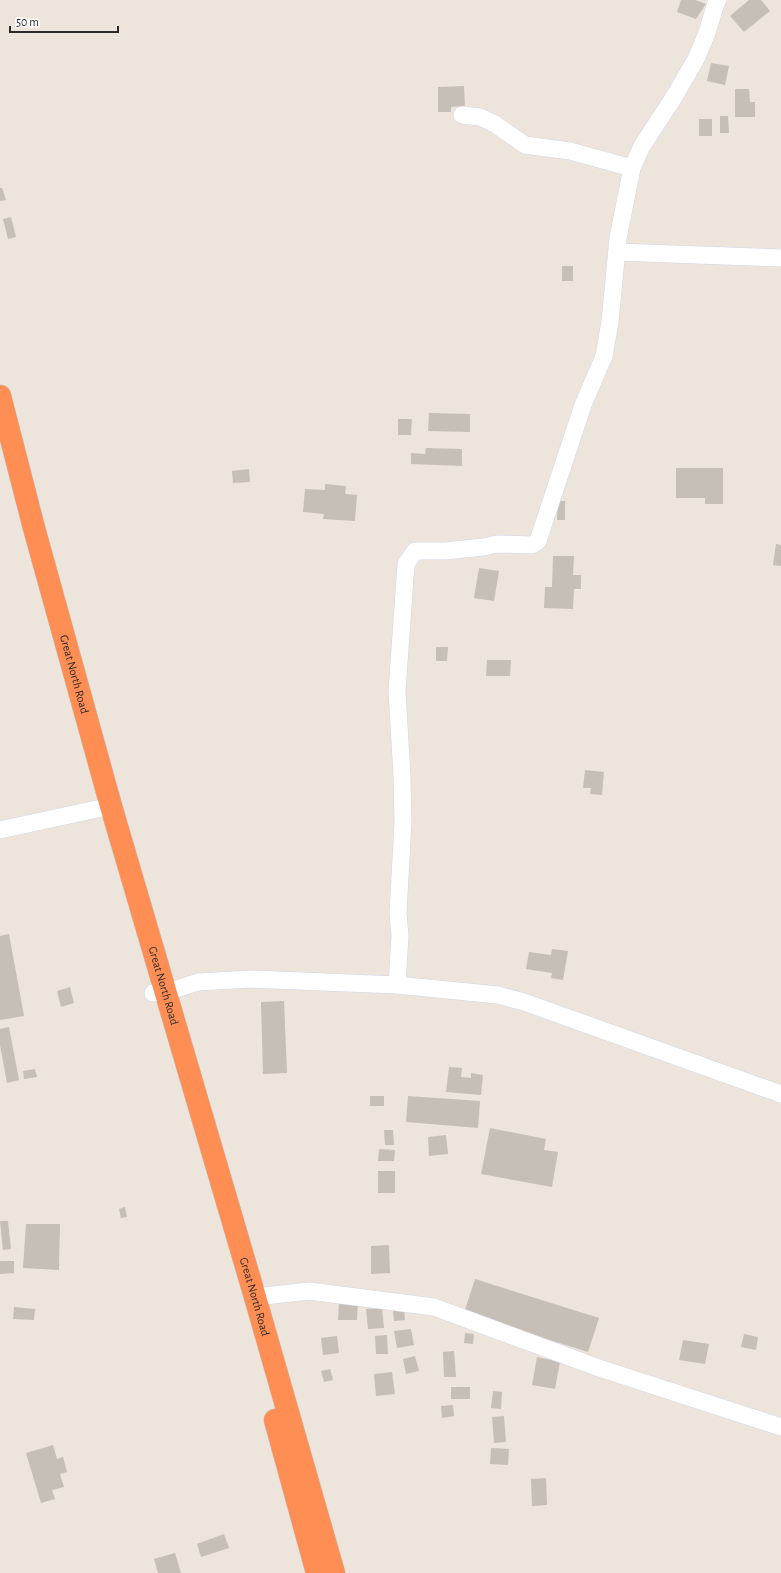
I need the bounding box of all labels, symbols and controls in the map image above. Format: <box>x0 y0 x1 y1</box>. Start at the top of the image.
scale bar <box>10 8 118 34</box>
text: 50 m <box>16 16 39 28</box>
street label: Great North Road <box>58 633 91 715</box>
street label: Great North Road <box>146 945 181 1026</box>
street label: Great North Road <box>238 1256 272 1337</box>

